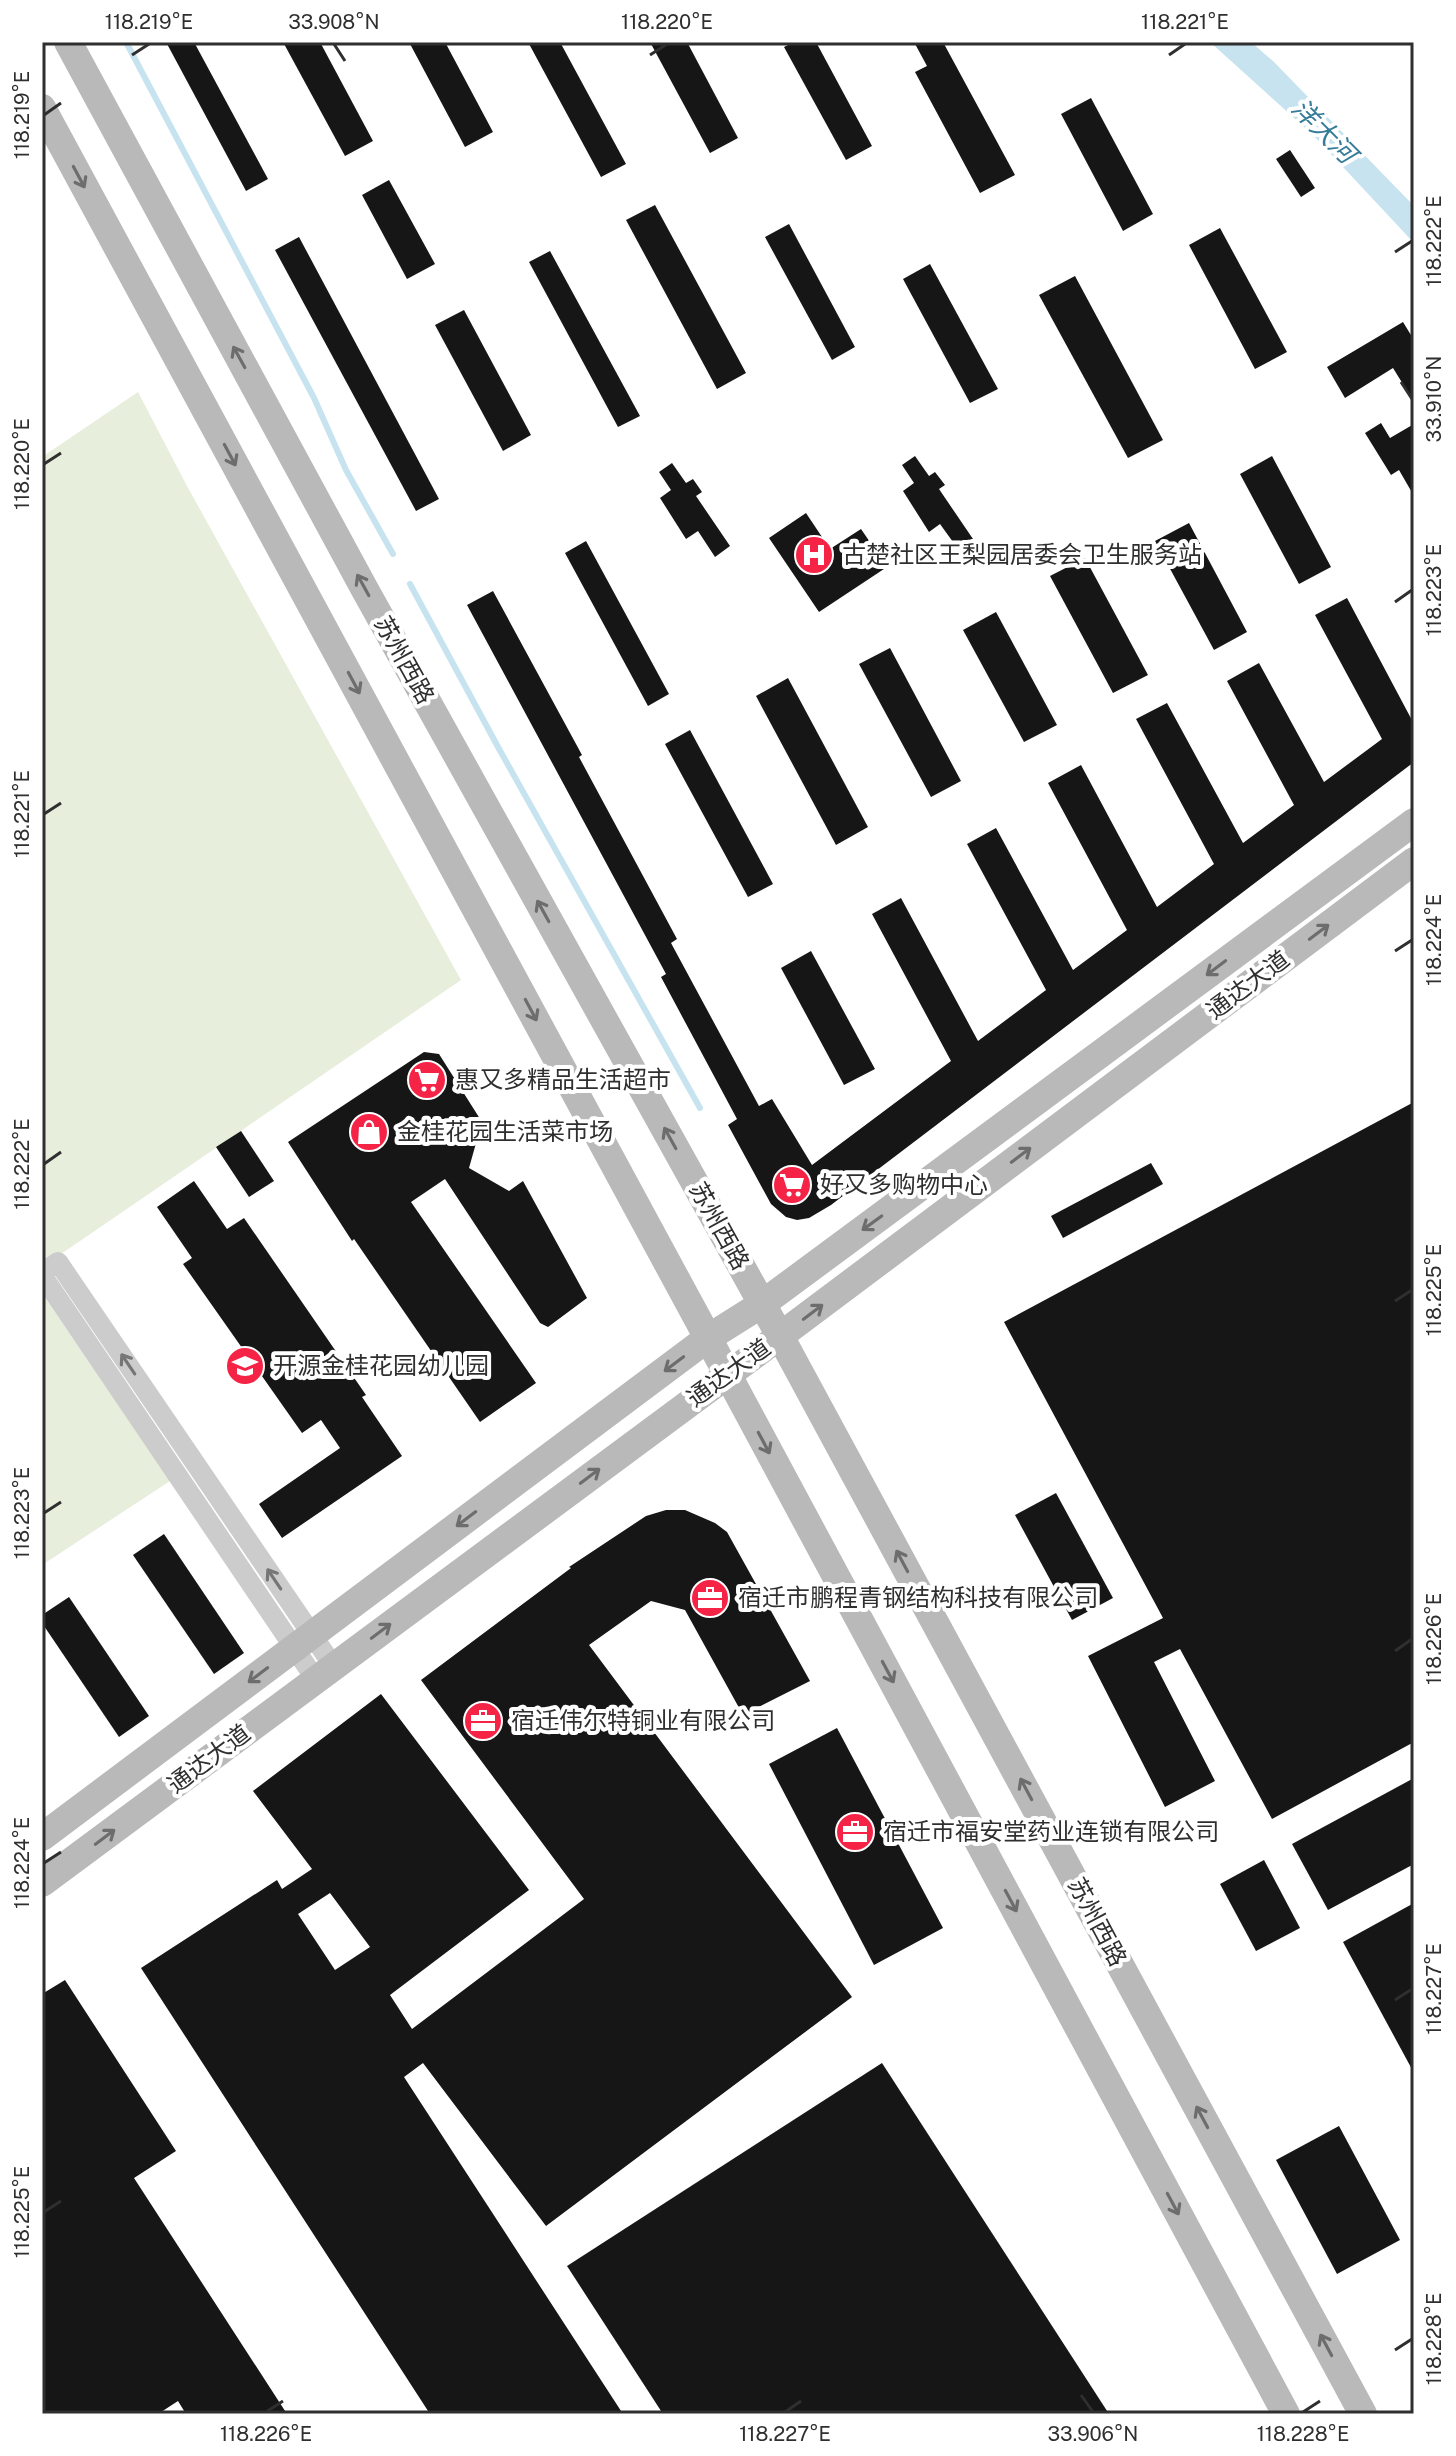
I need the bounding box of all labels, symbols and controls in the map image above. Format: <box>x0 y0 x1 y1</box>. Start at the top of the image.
text: 118.219°E <box>105 10 193 34</box>
text: 33.908°N <box>288 10 380 34</box>
text: 118.220°E <box>621 10 713 34</box>
text: 118.221°E <box>1141 10 1229 34</box>
text: 118.219°E <box>10 71 34 159</box>
water label: 洋大河 <box>1286 92 1366 173</box>
one-way arrow <box>72 164 87 188</box>
text: 118.222°E <box>1422 195 1446 287</box>
one-way arrow <box>230 346 246 369</box>
text: 33.910°N <box>1422 356 1446 442</box>
text: 118.220°E <box>10 418 34 510</box>
one-way arrow <box>222 442 238 466</box>
hospital icon: 古楚社区王梨园居委会卫生服务站 <box>793 534 835 576</box>
place label: 古楚社区王梨园居委会卫生服务站 <box>842 540 1202 568</box>
text: 118.223°E <box>1422 544 1446 636</box>
one-way arrow <box>355 574 370 598</box>
street label: 苏州西路 <box>369 611 440 708</box>
one-way arrow <box>346 671 362 694</box>
text: 118.221°E <box>10 770 34 858</box>
text: 118.224°E <box>1422 894 1446 986</box>
one-way arrow <box>535 899 551 923</box>
one-way arrow <box>1307 924 1329 941</box>
street label: 通达大道 <box>1201 944 1294 1024</box>
one-way arrow <box>1206 960 1228 976</box>
one-way arrow <box>523 998 539 1022</box>
supermarket icon: 惠又多精品生活超市 <box>406 1059 448 1101</box>
place label: 惠又多精品生活超市 <box>455 1065 671 1093</box>
shop icon: 金桂花园生活菜市场 <box>348 1111 390 1153</box>
place label: 金桂花园生活菜市场 <box>397 1117 613 1145</box>
text: 118.222°E <box>10 1118 34 1210</box>
one-way arrow <box>662 1127 678 1150</box>
one-way arrow <box>1010 1147 1031 1164</box>
supermarket icon: 好又多购物中心 <box>771 1164 813 1206</box>
place label: 好又多购物中心 <box>820 1170 988 1198</box>
street label: 苏州西路 <box>684 1177 755 1274</box>
one-way arrow <box>862 1214 883 1231</box>
text: 118.225°E <box>1422 1244 1446 1336</box>
one-way arrow <box>802 1303 823 1320</box>
street label: 通达大道 <box>681 1333 775 1412</box>
school or university icon: 开源金桂花园幼儿园 <box>224 1345 266 1387</box>
place label: 开源金桂花园幼儿园 <box>273 1351 489 1379</box>
one-way arrow <box>120 1353 136 1376</box>
one-way arrow <box>664 1355 686 1372</box>
one-way arrow <box>757 1430 773 1454</box>
text: 118.223°E <box>10 1467 34 1559</box>
one-way arrow <box>578 1468 600 1485</box>
one-way arrow <box>456 1511 477 1528</box>
one-way arrow <box>894 1549 909 1573</box>
one-way arrow <box>266 1568 282 1591</box>
office icon: 宿迁市鹏程青钢结构科技有限公司 <box>689 1577 731 1619</box>
place label: 宿迁市鹏程青钢结构科技有限公司 <box>738 1583 1098 1611</box>
text: 118.226°E <box>1422 1593 1446 1685</box>
one-way arrow <box>370 1623 391 1640</box>
one-way arrow <box>880 1659 896 1683</box>
one-way arrow <box>248 1667 269 1684</box>
office icon: 宿迁伟尔特铜业有限公司 <box>462 1700 504 1742</box>
place label: 宿迁伟尔特铜业有限公司 <box>511 1706 775 1734</box>
street label: 通达大道 <box>162 1718 255 1798</box>
one-way arrow <box>1017 1778 1033 1802</box>
office icon: 宿迁市福安堂药业连锁有限公司 <box>834 1811 876 1853</box>
text: 118.224°E <box>10 1817 34 1909</box>
place label: 宿迁市福安堂药业连锁有限公司 <box>883 1817 1219 1845</box>
one-way arrow <box>93 1828 115 1845</box>
street label: 苏州西路 <box>1063 1873 1133 1970</box>
one-way arrow <box>1003 1889 1019 1912</box>
text: 118.227°E <box>1422 1943 1446 2035</box>
one-way arrow <box>1194 2105 1210 2129</box>
text: 118.225°E <box>10 2166 34 2258</box>
one-way arrow <box>1166 2192 1182 2215</box>
text: 118.228°E <box>1422 2293 1446 2385</box>
one-way arrow <box>1318 2334 1333 2358</box>
text: 118.226°E <box>220 2422 312 2446</box>
text: 118.227°E <box>739 2422 831 2446</box>
text: 33.906°N <box>1048 2422 1138 2446</box>
text: 118.228°E <box>1257 2422 1349 2446</box>

